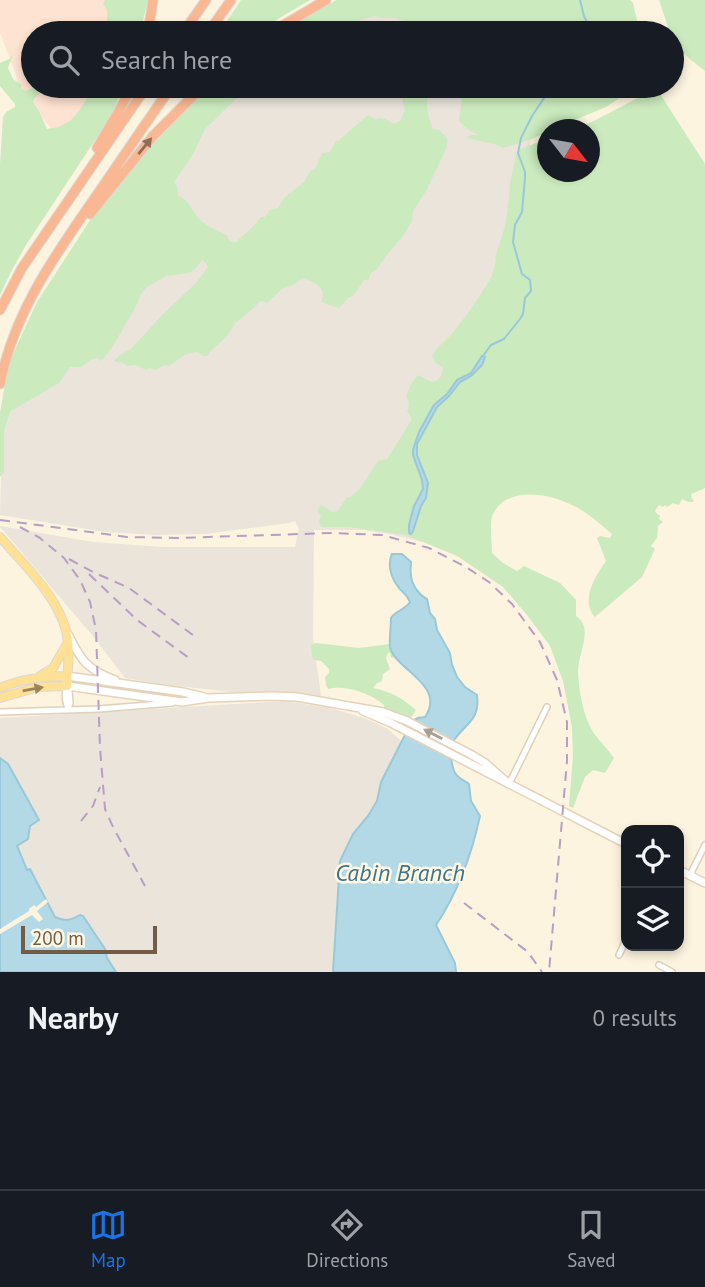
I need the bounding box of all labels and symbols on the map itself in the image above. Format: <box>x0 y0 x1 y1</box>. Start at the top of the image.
north arrow <box>537 119 600 182</box>
one-way arrow <box>137 137 152 154</box>
one-way arrow <box>22 683 44 694</box>
one-way arrow <box>423 729 443 740</box>
water label: Cabin Branch <box>335 857 465 888</box>
scale bar <box>21 923 158 955</box>

